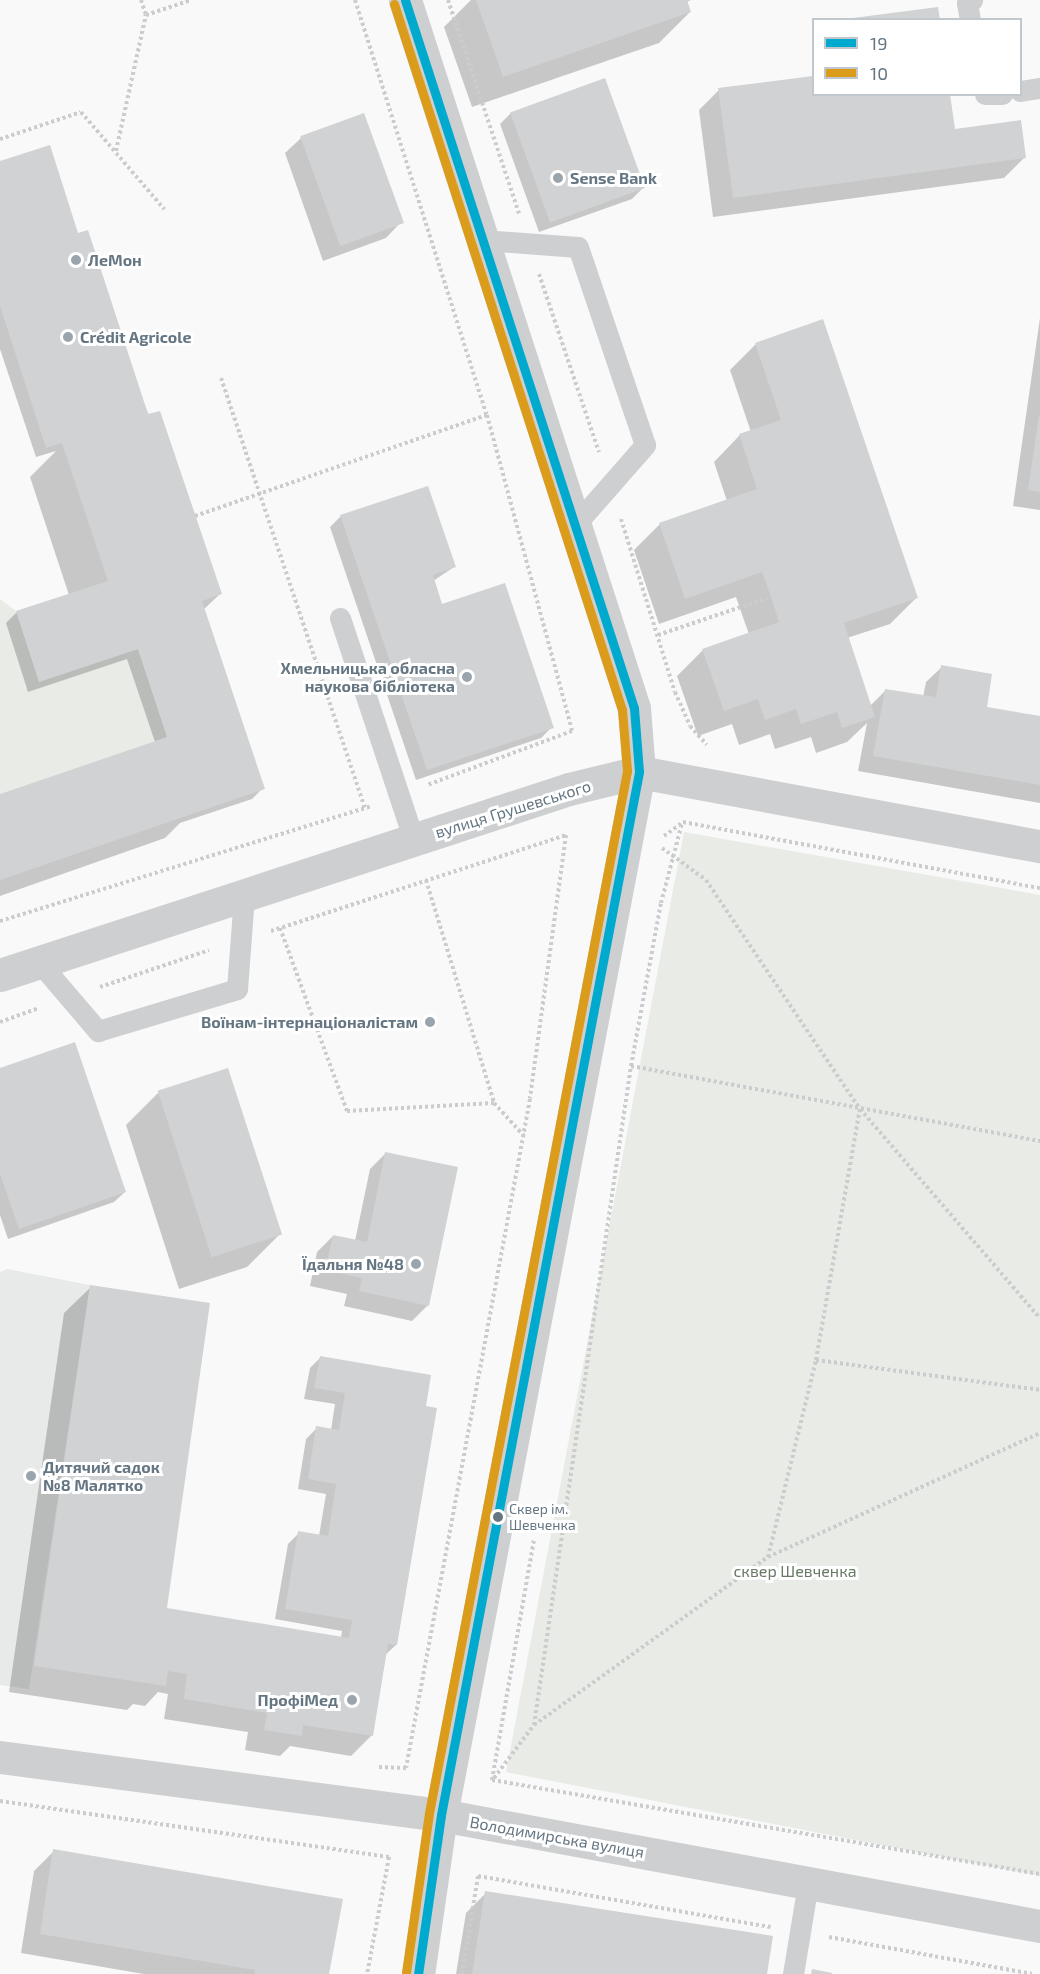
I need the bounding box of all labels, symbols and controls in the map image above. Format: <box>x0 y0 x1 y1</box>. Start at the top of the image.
legend <box>812 18 1022 96</box>
text: 19 <box>870 32 887 54</box>
text: 10 <box>870 62 888 84</box>
place label: Sense Bank <box>570 168 657 188</box>
marker: Sense Bank <box>551 171 565 185</box>
place label: ЛеМон <box>88 250 142 270</box>
marker: ЛеМон <box>69 253 83 267</box>
place label: Crédit Agricole <box>80 327 192 347</box>
marker: Crédit Agricole <box>61 330 75 344</box>
place label: Хмельницька обласна наукова бібліотека <box>281 658 455 696</box>
marker: Хмельницька обласна наукова бібліотека <box>460 670 474 684</box>
street label: вулиця Грушевського <box>433 776 593 842</box>
place label: Воїнам-інтернаціоналістам <box>201 1012 418 1032</box>
marker: Воїнам-інтернаціоналістам <box>423 1015 437 1029</box>
place label: Їдальня №48 <box>302 1254 404 1274</box>
marker: Їдальня №48 <box>409 1257 423 1271</box>
place label: Дитячий садок №8 Малятко <box>43 1457 160 1495</box>
marker: Дитячий садок №8 Малятко <box>24 1469 38 1483</box>
place label: Сквер ім. Шевченка <box>509 1501 576 1534</box>
marker: Сквер ім. Шевченка <box>492 1511 504 1523</box>
park label: сквер Шевченка <box>733 1561 857 1581</box>
place label: ПрофіМед <box>258 1690 338 1710</box>
marker: ПрофіМед <box>343 1691 361 1709</box>
street label: Володимирська вулиця <box>468 1812 646 1862</box>

